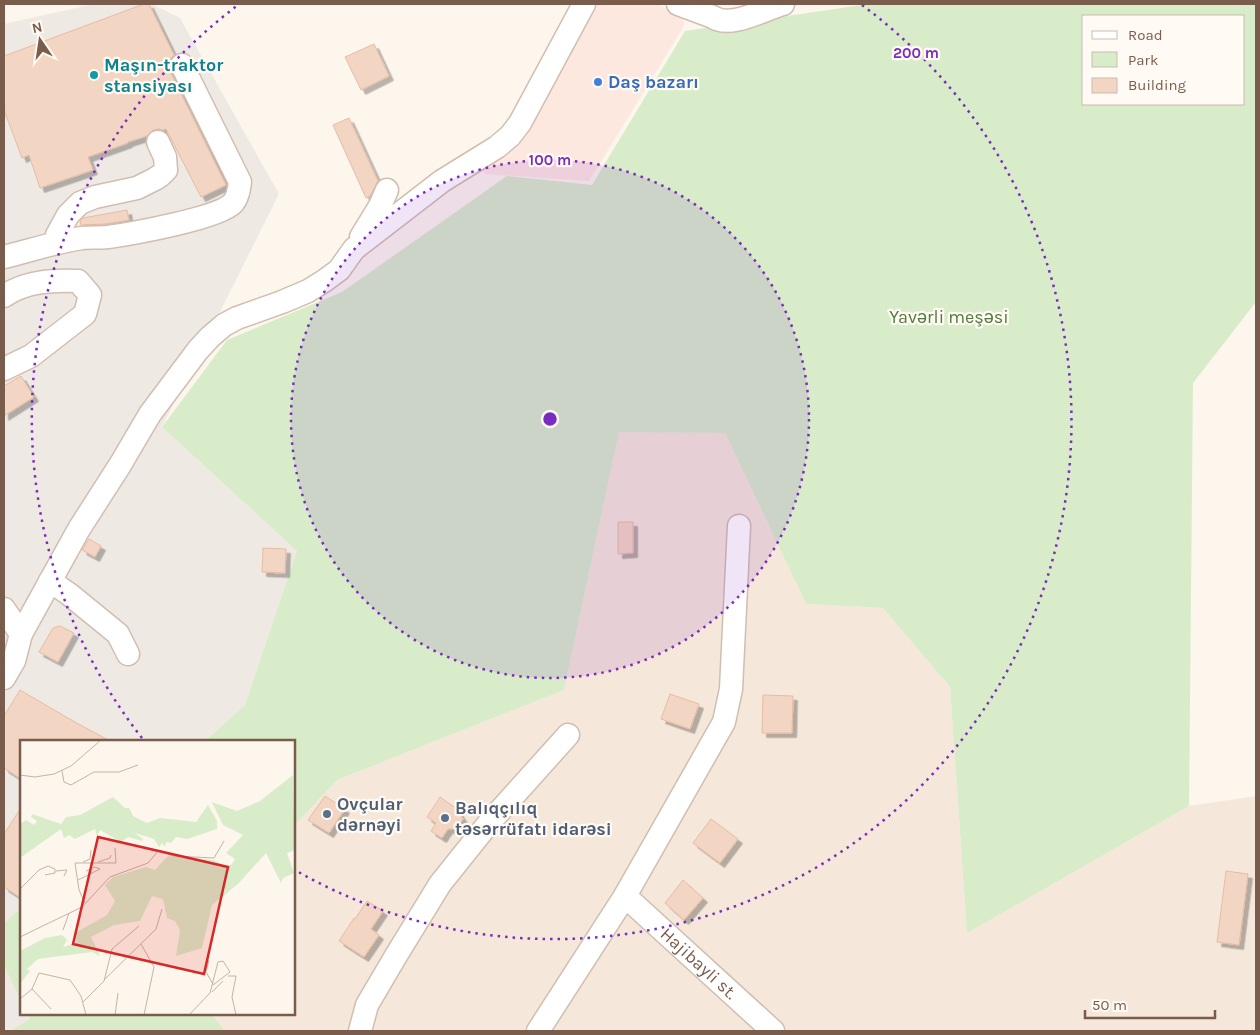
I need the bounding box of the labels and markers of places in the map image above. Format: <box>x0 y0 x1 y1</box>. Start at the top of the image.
place label: Maşın-traktor stansiyası <box>104 54 223 97</box>
marker: Maşın-traktor stansiyası <box>88 69 100 81</box>
place label: Daş bazarı <box>608 71 699 93</box>
marker: Daş bazarı <box>592 76 604 88</box>
centre of rings <box>541 410 559 428</box>
place label: Ovçular dərnəyi <box>337 793 403 836</box>
place label: Balıqçılıq təsərrüfatı idarəsi <box>455 797 612 840</box>
marker: Ovçular dərnəyi <box>321 808 333 820</box>
marker: Balıqçılıq təsərrüfatı idarəsi <box>439 812 451 824</box>

